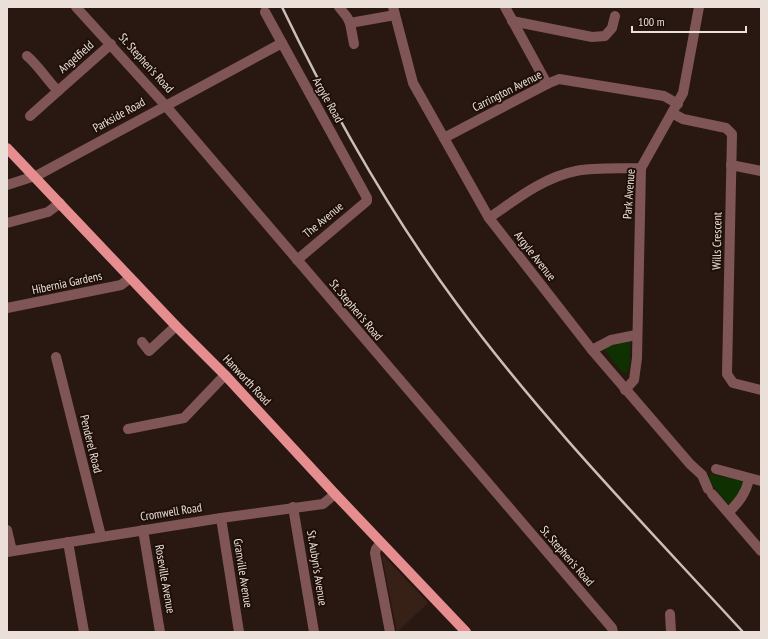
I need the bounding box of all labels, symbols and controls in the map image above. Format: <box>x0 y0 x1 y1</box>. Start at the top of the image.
scale bar <box>632 8 746 34</box>
text: 100 m <box>638 14 665 29</box>
street label: St. Stephen's Road <box>116 30 177 96</box>
street label: Angelfield <box>55 37 96 76</box>
street label: Carrington Avenue <box>470 67 544 114</box>
street label: Argyle Road <box>310 75 347 125</box>
street label: Parkside Road <box>90 94 148 135</box>
street label: Park Avenue <box>619 168 638 219</box>
street label: The Avenue <box>299 198 346 241</box>
street label: Wills Crescent <box>708 211 725 270</box>
street label: Argyle Avenue <box>511 228 559 284</box>
street label: Hibernia Gardens <box>31 268 103 297</box>
street label: St. Stephen's Road <box>327 276 386 343</box>
street label: Hanworth Road <box>220 351 275 408</box>
street label: Penderel Road <box>77 413 106 475</box>
street label: Cromwell Road <box>139 499 203 524</box>
street label: St. Stephen's Road <box>537 522 598 589</box>
street label: St. Aubyn's Avenue <box>304 529 331 607</box>
street label: Granville Avenue <box>231 537 256 609</box>
street label: Roseville Avenue <box>152 543 179 615</box>

